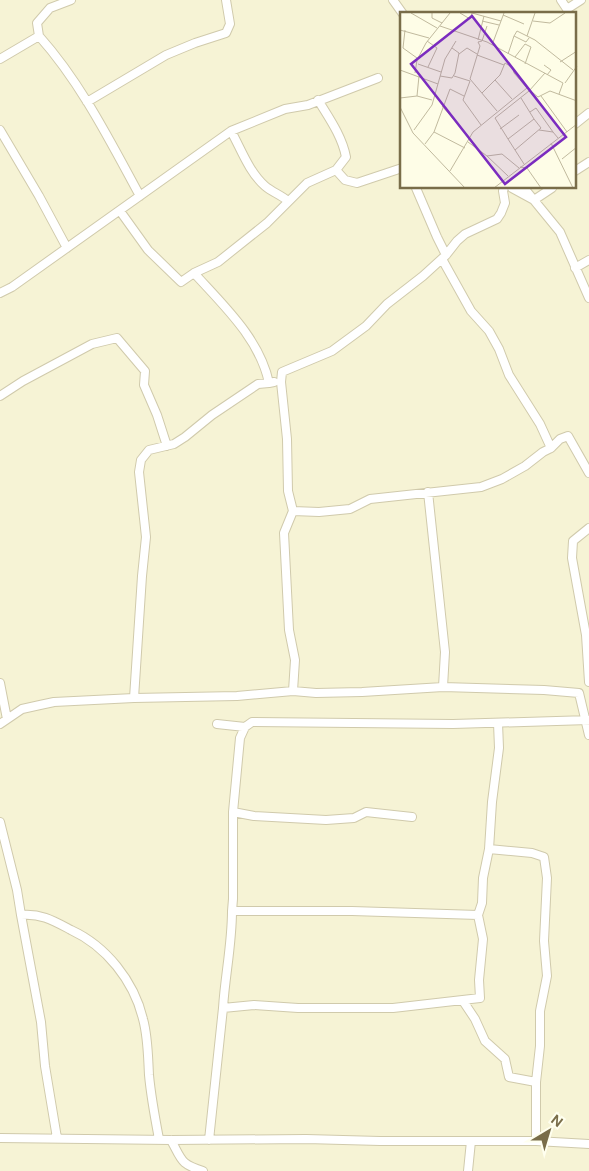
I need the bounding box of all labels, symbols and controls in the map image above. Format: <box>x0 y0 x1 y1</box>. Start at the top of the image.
inset map <box>400 12 576 189</box>
north arrow <box>524 1106 574 1156</box>
text: N <box>547 1111 567 1131</box>

